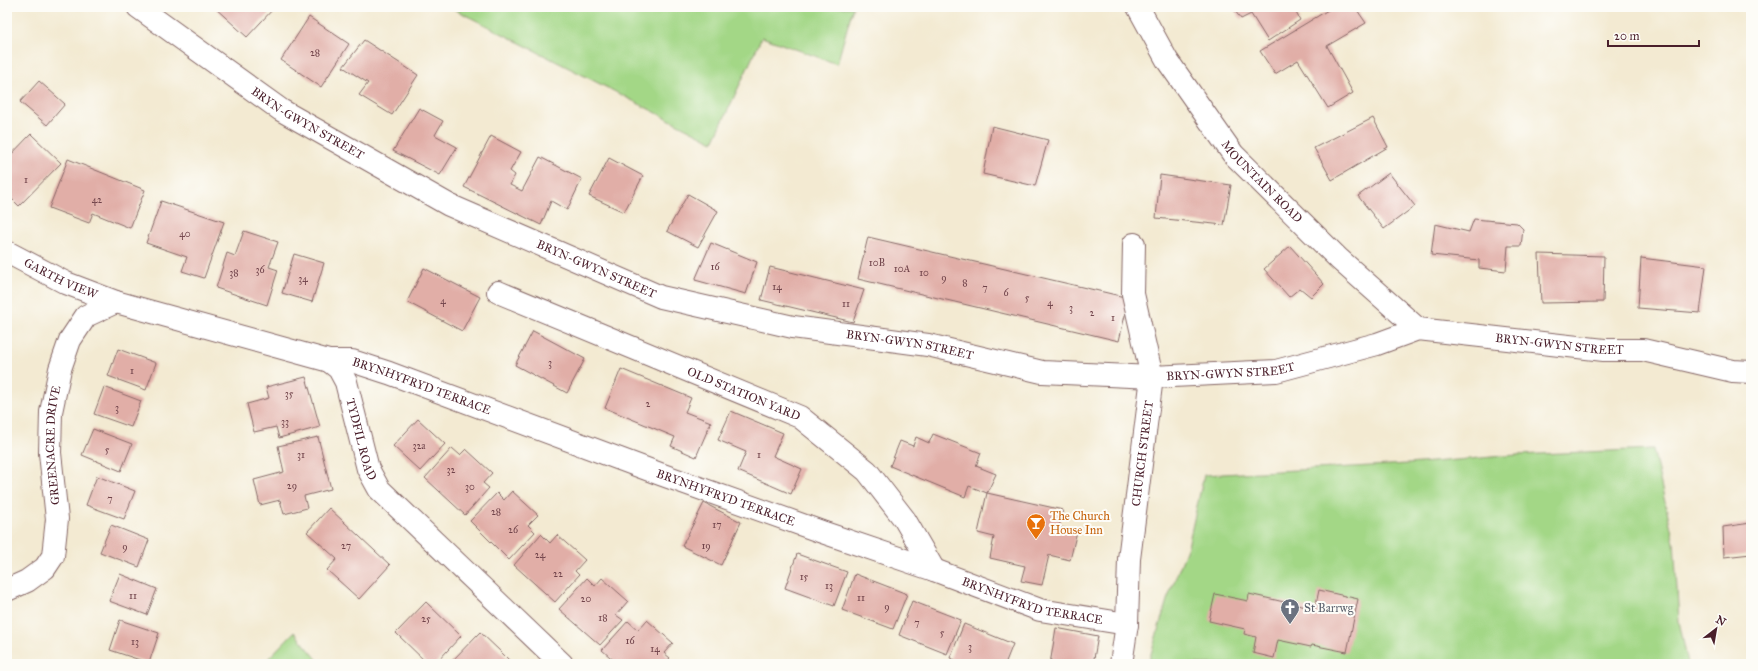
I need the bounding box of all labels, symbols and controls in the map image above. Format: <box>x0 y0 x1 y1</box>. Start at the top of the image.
scale bar <box>1608 22 1699 48</box>
text: 20 m <box>1614 29 1640 43</box>
house number: 28 <box>310 47 320 59</box>
street label: BRYN-GWYN STREET <box>249 84 367 162</box>
street label: MOUNTAIN ROAD <box>1219 138 1305 226</box>
house number: 1 <box>24 174 28 186</box>
house number: 42 <box>92 194 102 206</box>
house number: 40 <box>179 228 191 240</box>
street label: BRYN-GWYN STREET <box>535 237 658 301</box>
street label: GARTH VIEW <box>22 255 100 302</box>
house number: 10B <box>869 257 885 269</box>
house number: 16 <box>710 261 720 273</box>
house number: 10A <box>894 263 910 275</box>
house number: 36 <box>255 264 265 276</box>
house number: 38 <box>229 267 239 279</box>
house number: 10 <box>919 267 929 279</box>
house number: 9 <box>941 272 947 284</box>
house number: 34 <box>298 273 308 285</box>
house number: 8 <box>962 277 968 289</box>
house number: 14 <box>772 281 782 293</box>
house number: 7 <box>982 282 988 294</box>
house number: 6 <box>1003 287 1009 299</box>
house number: 5 <box>1025 292 1030 304</box>
house number: 4 <box>440 295 446 307</box>
house number: 4 <box>1047 297 1053 309</box>
house number: 11 <box>842 298 850 310</box>
house number: 3 <box>1069 302 1073 314</box>
house number: 2 <box>1090 307 1095 319</box>
house number: 1 <box>1111 312 1115 324</box>
street label: BRYN-GWYN STREET <box>845 327 975 363</box>
street label: BRYN-GWYN STREET <box>1495 331 1624 357</box>
street label: BRYNHYFRYD TERRACE <box>351 355 493 418</box>
house number: 3 <box>548 357 552 369</box>
street label: BRYN-GWYN STREET <box>1166 359 1296 383</box>
street label: OLD STATION YARD <box>685 364 802 423</box>
house number: 1 <box>130 365 134 377</box>
street label: GREENACRE DRIVE <box>43 384 63 506</box>
house number: 35 <box>285 388 294 400</box>
street label: TYDFIL ROAD <box>343 397 380 483</box>
house number: 2 <box>646 398 651 410</box>
street label: CHURCH STREET <box>1129 400 1156 507</box>
house number: 3 <box>115 402 119 414</box>
house number: 33 <box>281 416 289 428</box>
house number: 32a <box>412 440 426 452</box>
house number: 5 <box>105 444 110 456</box>
house number: 31 <box>297 449 305 461</box>
house number: 1 <box>757 449 761 461</box>
house number: 32 <box>447 464 456 476</box>
street label: BRYNHYFRYD TERRACE <box>655 466 797 529</box>
house number: 29 <box>287 480 297 492</box>
house number: 30 <box>465 481 475 493</box>
house number: 7 <box>107 493 113 505</box>
house number: 28 <box>491 506 501 518</box>
place label: The Church House Inn <box>1050 509 1110 537</box>
bar icon: The Church House Inn <box>1025 512 1047 540</box>
house number: 17 <box>712 519 722 531</box>
house number: 26 <box>508 524 519 536</box>
house number: 27 <box>341 540 351 552</box>
house number: 19 <box>701 540 711 552</box>
house number: 9 <box>122 541 128 553</box>
house number: 24 <box>535 549 546 561</box>
house number: 22 <box>553 568 563 580</box>
house number: 15 <box>800 571 809 583</box>
street label: BRYNHYFRYD TERRACE <box>960 574 1104 627</box>
house number: 13 <box>825 580 833 592</box>
house number: 11 <box>129 590 137 602</box>
house number: 11 <box>857 592 865 604</box>
house number: 20 <box>581 593 592 605</box>
church icon: St Barrwg <box>1279 597 1301 625</box>
house number: 9 <box>884 601 890 613</box>
place label: St Barrwg <box>1304 601 1354 616</box>
north arrow <box>1696 609 1736 649</box>
house number: 18 <box>598 612 608 624</box>
house number: 25 <box>421 613 431 625</box>
text: N <box>1714 613 1729 629</box>
house number: 7 <box>914 617 920 629</box>
house number: 5 <box>940 627 945 639</box>
house number: 16 <box>625 635 635 647</box>
house number: 13 <box>131 636 139 648</box>
house number: 3 <box>968 641 972 653</box>
house number: 14 <box>650 643 660 655</box>

